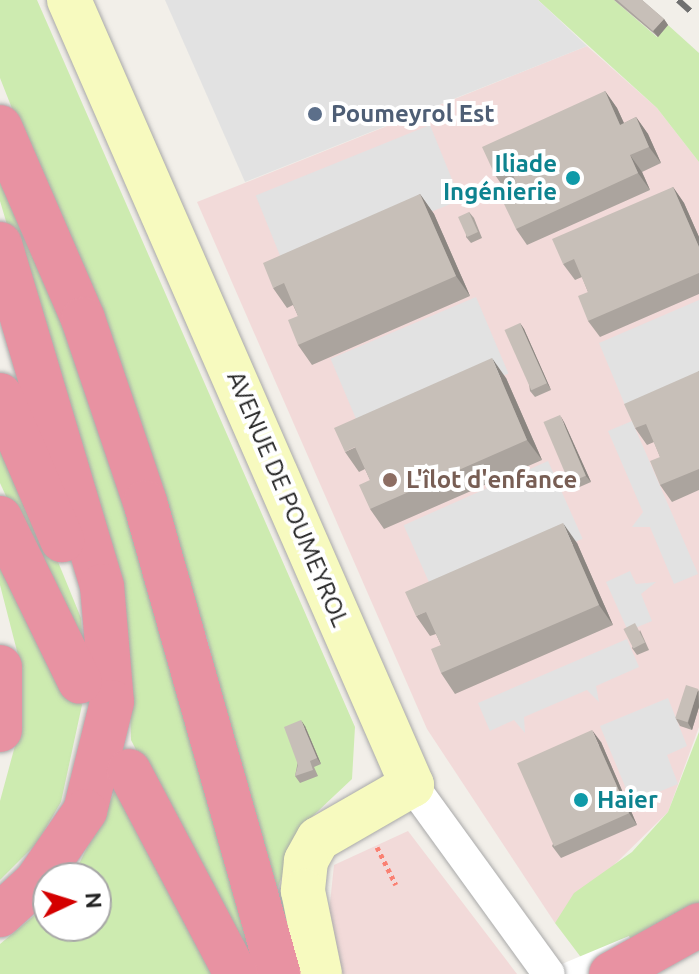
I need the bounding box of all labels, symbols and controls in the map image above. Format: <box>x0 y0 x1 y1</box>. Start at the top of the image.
place label: Poumeyrol Est <box>331 100 495 128</box>
marker: Poumeyrol Est <box>306 105 324 123</box>
place label: Iliade Ingénierie <box>443 150 557 206</box>
marker: Iliade Ingénierie <box>564 169 582 187</box>
street label: AVENUE DE POUMEYROL <box>221 367 355 631</box>
place label: L'îlot d'enfance <box>406 466 577 494</box>
marker: L'îlot d'enfance <box>381 471 399 489</box>
place label: Haier <box>597 786 658 814</box>
marker: Haier <box>572 791 590 809</box>
north arrow <box>32 862 112 942</box>
text: N <box>81 891 107 909</box>

